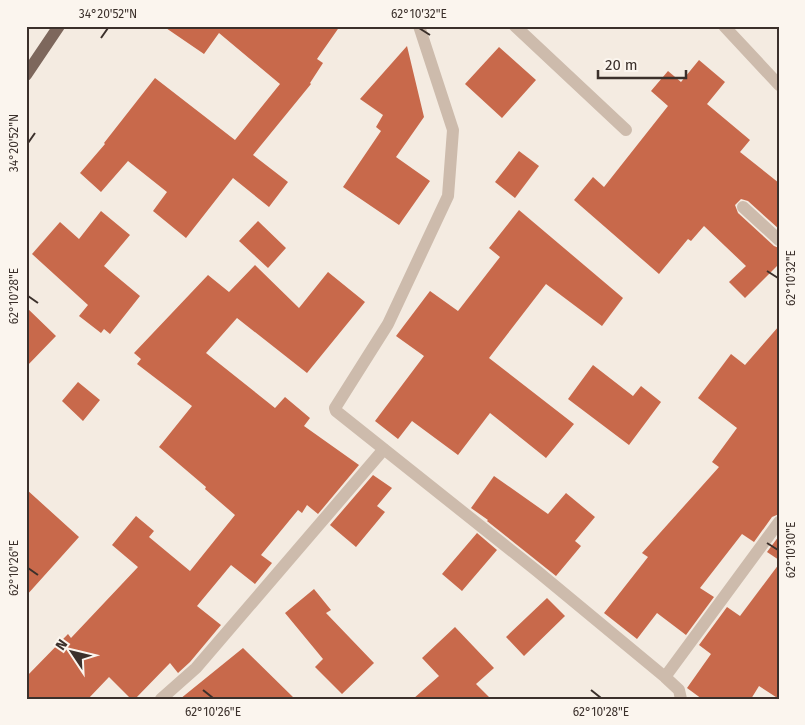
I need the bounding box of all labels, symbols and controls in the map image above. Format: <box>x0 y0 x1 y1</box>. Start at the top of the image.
text: 34°20'52"N <box>79 7 137 21</box>
text: 62°10'32"E <box>391 7 447 21</box>
scale bar <box>598 48 685 80</box>
text: 20 m <box>605 56 638 74</box>
text: 34°20'52"N <box>7 114 21 172</box>
text: 62°10'32"E <box>784 250 798 306</box>
text: 62°10'28"E <box>7 268 21 324</box>
text: 62°10'30"E <box>784 522 798 578</box>
text: 62°10'26"E <box>7 540 21 596</box>
north arrow <box>48 628 98 678</box>
text: N <box>52 636 71 654</box>
text: 62°10'26"E <box>185 705 241 719</box>
text: 62°10'28"E <box>573 705 629 719</box>

